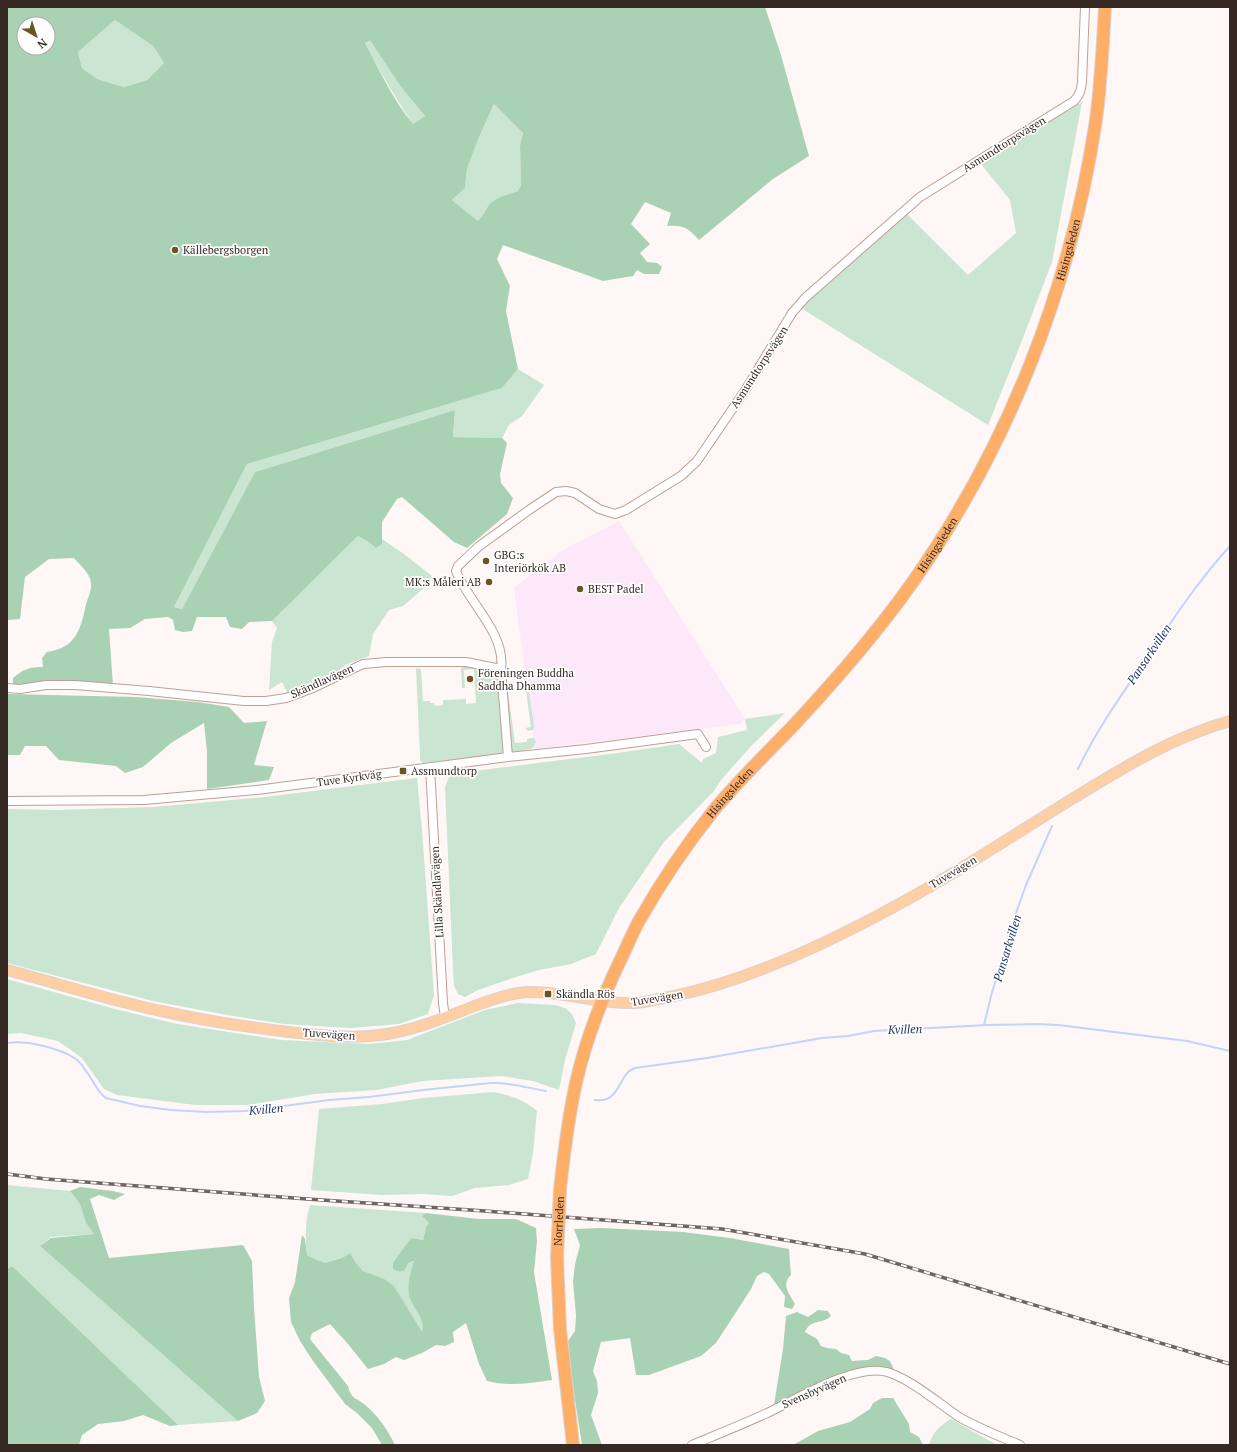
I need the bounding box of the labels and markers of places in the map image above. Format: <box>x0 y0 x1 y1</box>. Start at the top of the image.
place label: Källebergsborgen <box>183 243 269 257</box>
marker: Källebergsborgen <box>170 245 180 255</box>
place label: GBG:s Interiörkök AB <box>494 548 566 575</box>
marker: GBG:s Interiörkök AB <box>481 556 491 566</box>
place label: MK:s Måleri AB <box>405 575 481 589</box>
marker: MK:s Måleri AB <box>484 577 494 587</box>
place label: BEST Padel <box>588 582 644 596</box>
marker: BEST Padel <box>575 584 585 594</box>
place label: Föreningen Buddha Saddha Dhamma <box>478 666 574 693</box>
marker: Föreningen Buddha Saddha Dhamma <box>465 674 475 684</box>
place label: Assmundtorp <box>411 764 477 778</box>
marker: Assmundtorp <box>398 766 408 776</box>
place label: Skändla Rös <box>556 987 615 1001</box>
marker: Skändla Rös <box>543 989 553 999</box>

